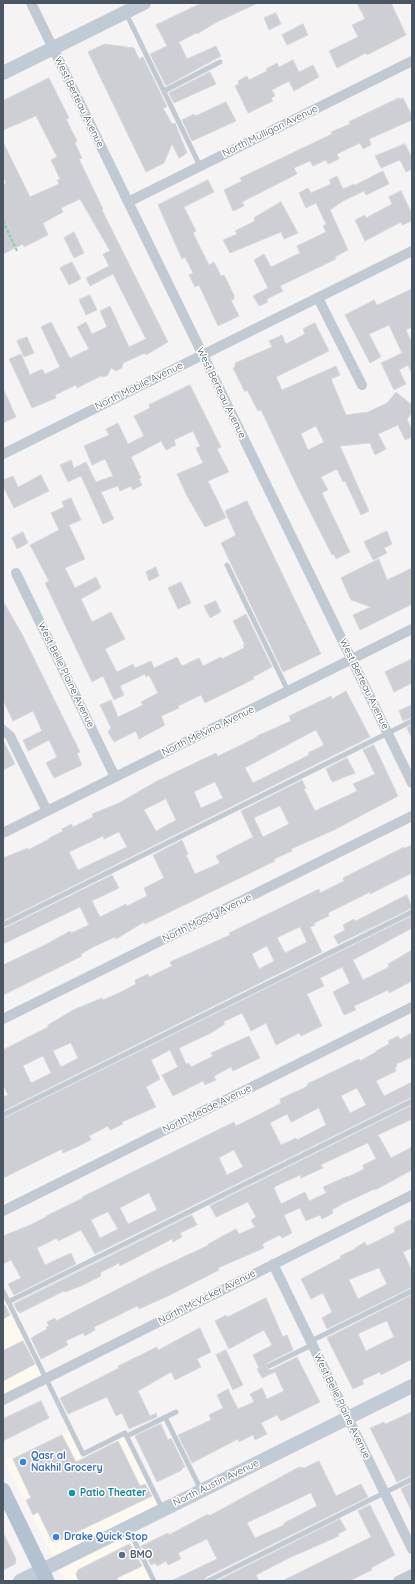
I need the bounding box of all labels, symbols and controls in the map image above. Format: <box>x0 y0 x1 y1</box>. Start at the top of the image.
street label: West Berteau Avenue <box>52 55 106 149</box>
street label: North Mulligan Avenue <box>220 103 320 159</box>
street label: West Berteau Avenue <box>194 346 248 440</box>
street label: North Mobile Avenue <box>93 360 185 412</box>
street label: West Belle Plaine Avenue <box>35 620 97 730</box>
street label: West Berteau Avenue <box>337 637 391 731</box>
street label: North Melvina Avenue <box>160 703 256 759</box>
street label: North Moody Avenue <box>160 891 254 945</box>
street label: North Meade Avenue <box>160 1082 254 1136</box>
street label: North McVicker Avenue <box>156 1267 258 1327</box>
street label: West Belle Plaine Avenue <box>311 1351 373 1461</box>
place label: Qasr al Nakhil Grocery <box>31 1450 103 1474</box>
marker: Qasr al Nakhil Grocery <box>18 1457 28 1467</box>
street label: North Austin Avenue <box>171 1457 261 1509</box>
place label: Patio Theater <box>80 1487 146 1499</box>
marker: Patio Theater <box>67 1488 77 1498</box>
place label: Drake Quick Stop <box>64 1531 148 1543</box>
marker: Drake Quick Stop <box>51 1532 61 1542</box>
place label: BMO <box>130 1549 152 1561</box>
marker: BMO <box>117 1550 127 1560</box>

